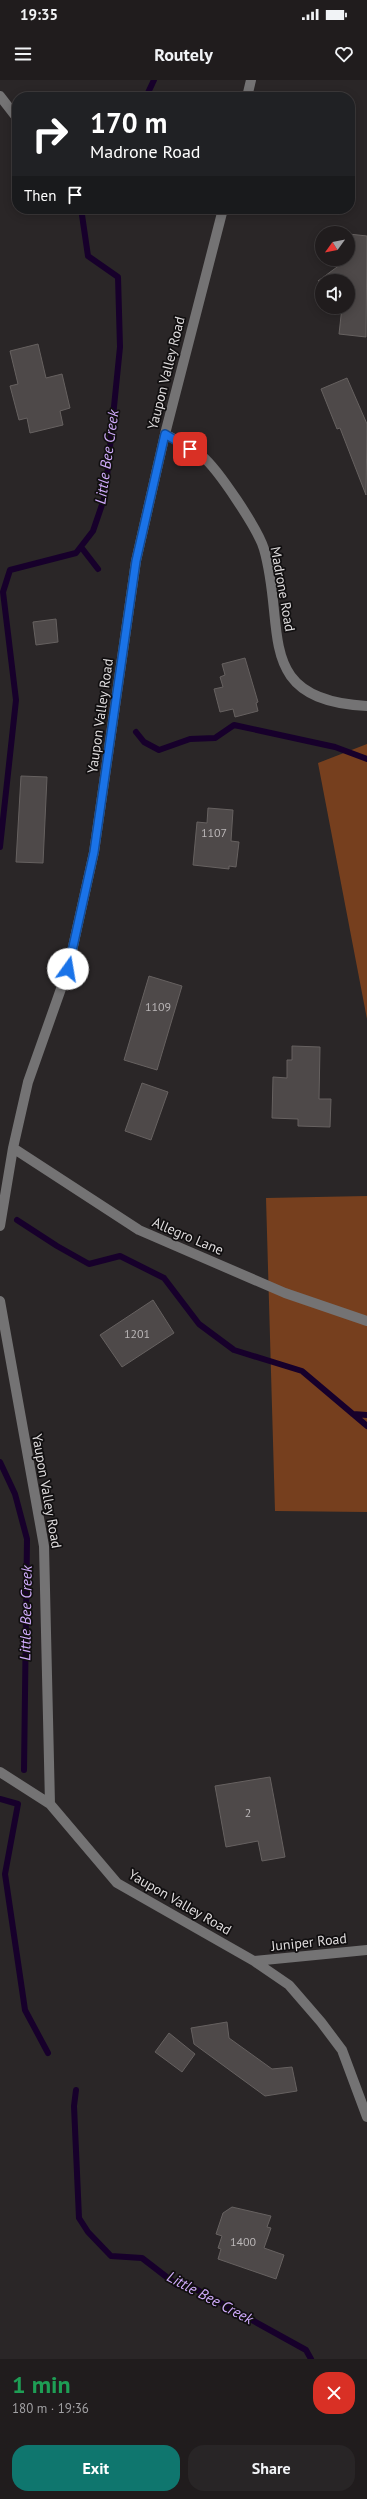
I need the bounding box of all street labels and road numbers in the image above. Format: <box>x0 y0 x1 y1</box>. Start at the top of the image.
street label: Yaupon Valley Road <box>143 315 189 431</box>
street label: Madrone Road <box>267 545 299 633</box>
street label: Yaupon Valley Road <box>83 657 117 775</box>
street label: Allegro Lane <box>150 1213 226 1259</box>
street label: Yaupon Valley Road <box>28 1432 66 1550</box>
street label: Yaupon Valley Road <box>125 1865 235 1939</box>
street label: Juniper Road <box>269 1929 348 1955</box>

